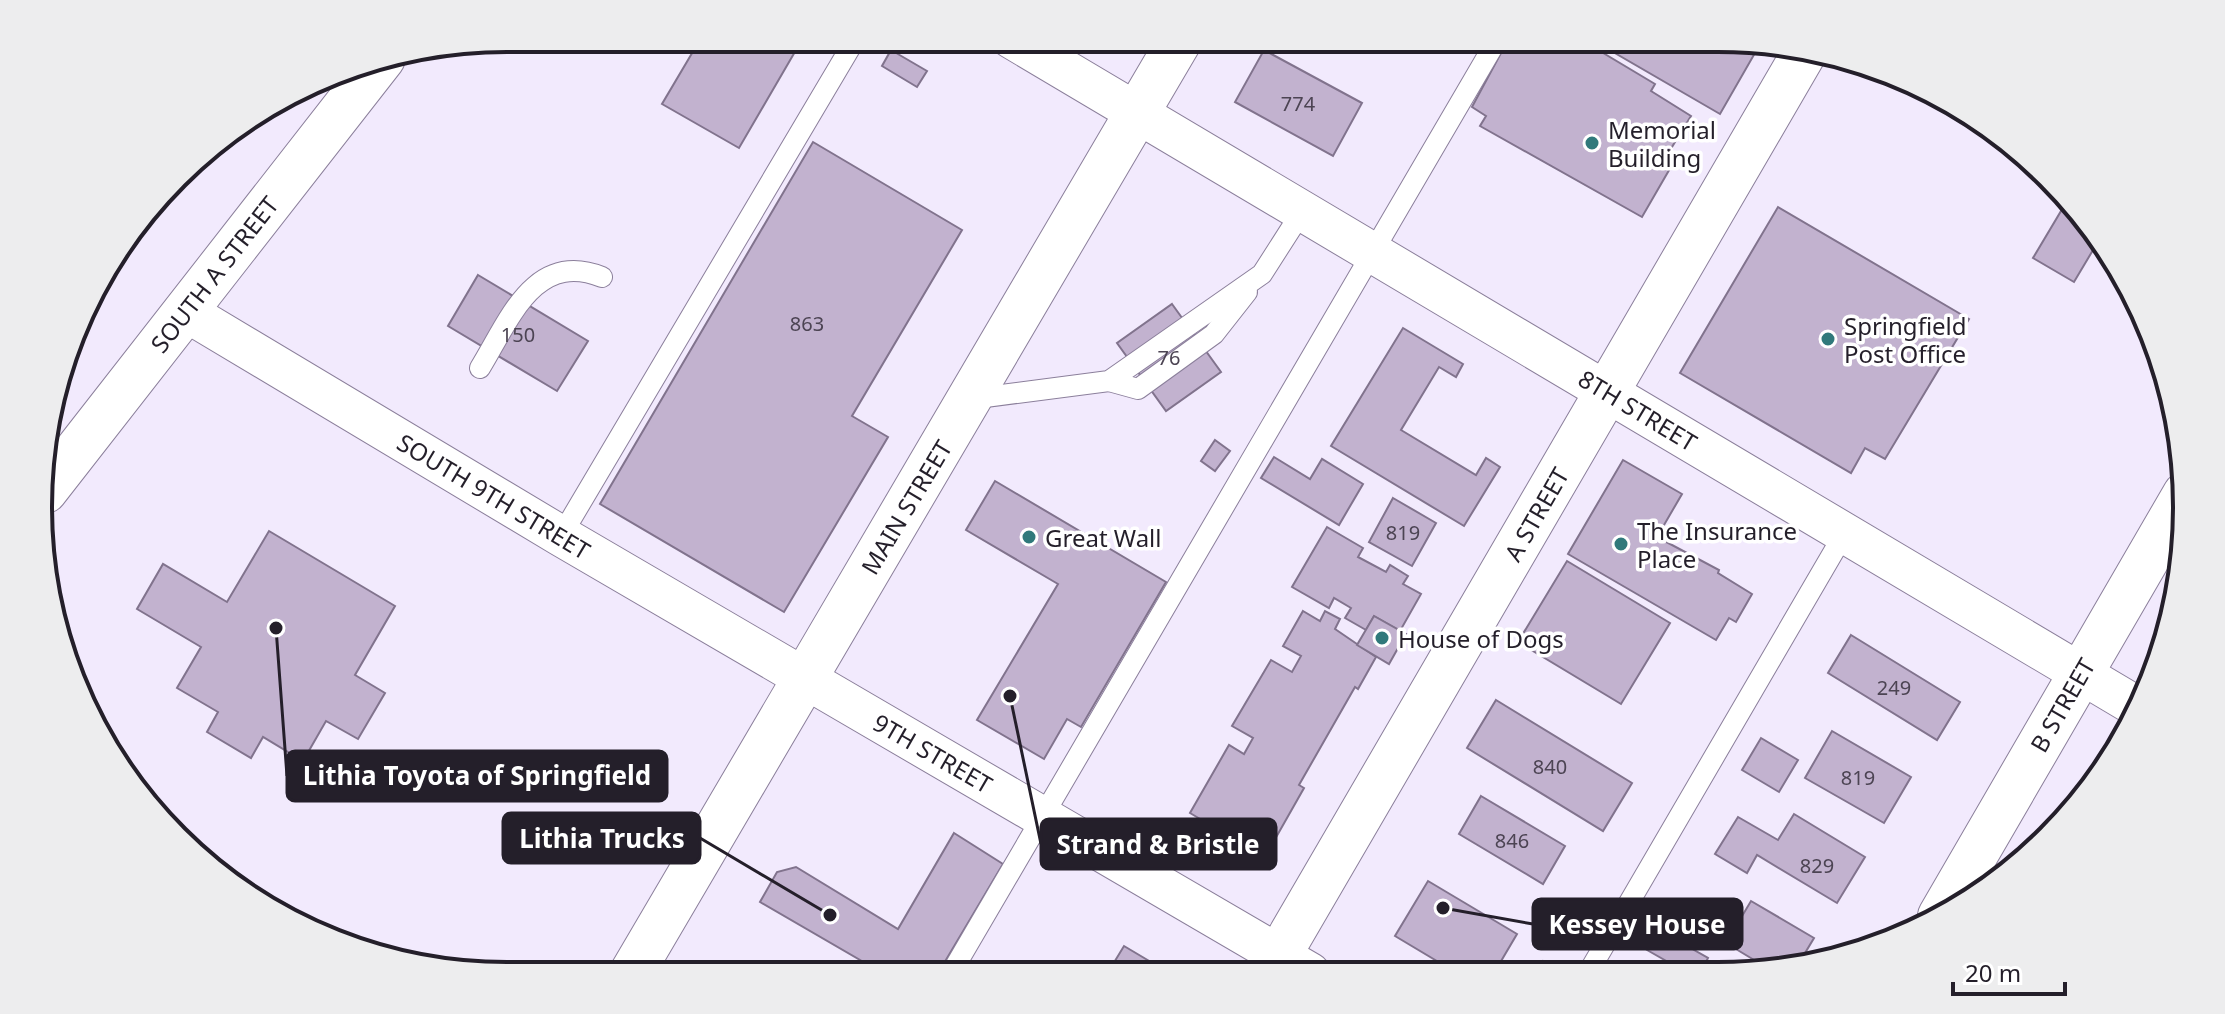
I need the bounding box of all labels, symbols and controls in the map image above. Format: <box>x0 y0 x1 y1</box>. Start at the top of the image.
house number: 774 <box>1281 90 1316 117</box>
place label: Memorial Building <box>1608 113 1716 174</box>
marker: Memorial Building <box>1583 134 1601 152</box>
street label: SOUTH A STREET <box>143 189 286 359</box>
place label: Springfield Post Office <box>1844 309 1967 370</box>
house number: 863 <box>790 310 824 337</box>
house number: 150 <box>501 321 535 348</box>
marker: Springfield Post Office <box>1819 330 1837 348</box>
house number: 76 <box>1158 344 1180 371</box>
street label: 8TH STREET <box>1573 362 1704 459</box>
street label: SOUTH 9TH STREET <box>391 425 597 567</box>
street label: MAIN STREET <box>853 433 959 580</box>
street label: A STREET <box>1496 461 1576 567</box>
place label: The Insurance Place <box>1637 514 1797 575</box>
house number: 819 <box>1386 519 1420 546</box>
place label: Great Wall <box>1045 521 1162 554</box>
marker: Great Wall <box>1020 528 1038 546</box>
marker: The Insurance Place <box>1612 535 1630 553</box>
place label: House of Dogs <box>1398 622 1564 655</box>
marker: House of Dogs <box>1373 629 1391 647</box>
street label: B STREET <box>2022 651 2102 758</box>
house number: 249 <box>1877 674 1911 701</box>
street label: 9TH STREET <box>867 706 999 801</box>
callout: Lithia Toyota of Springfield <box>287 751 667 801</box>
house number: 840 <box>1533 753 1567 780</box>
text: Lithia Toyota of Springfield <box>303 757 651 793</box>
house number: 819 <box>1841 764 1875 791</box>
callout: Lithia Trucks <box>503 813 700 863</box>
callout: Strand & Bristle <box>1041 819 1276 869</box>
text: Lithia Trucks <box>519 820 685 856</box>
text: Strand & Bristle <box>1057 826 1259 862</box>
house number: 846 <box>1495 827 1529 854</box>
house number: 829 <box>1800 852 1834 879</box>
callout: Kessey House <box>1533 899 1742 949</box>
text: Kessey House <box>1548 906 1726 942</box>
scale bar <box>1953 946 2065 996</box>
text: 20 m <box>1965 956 2021 989</box>

